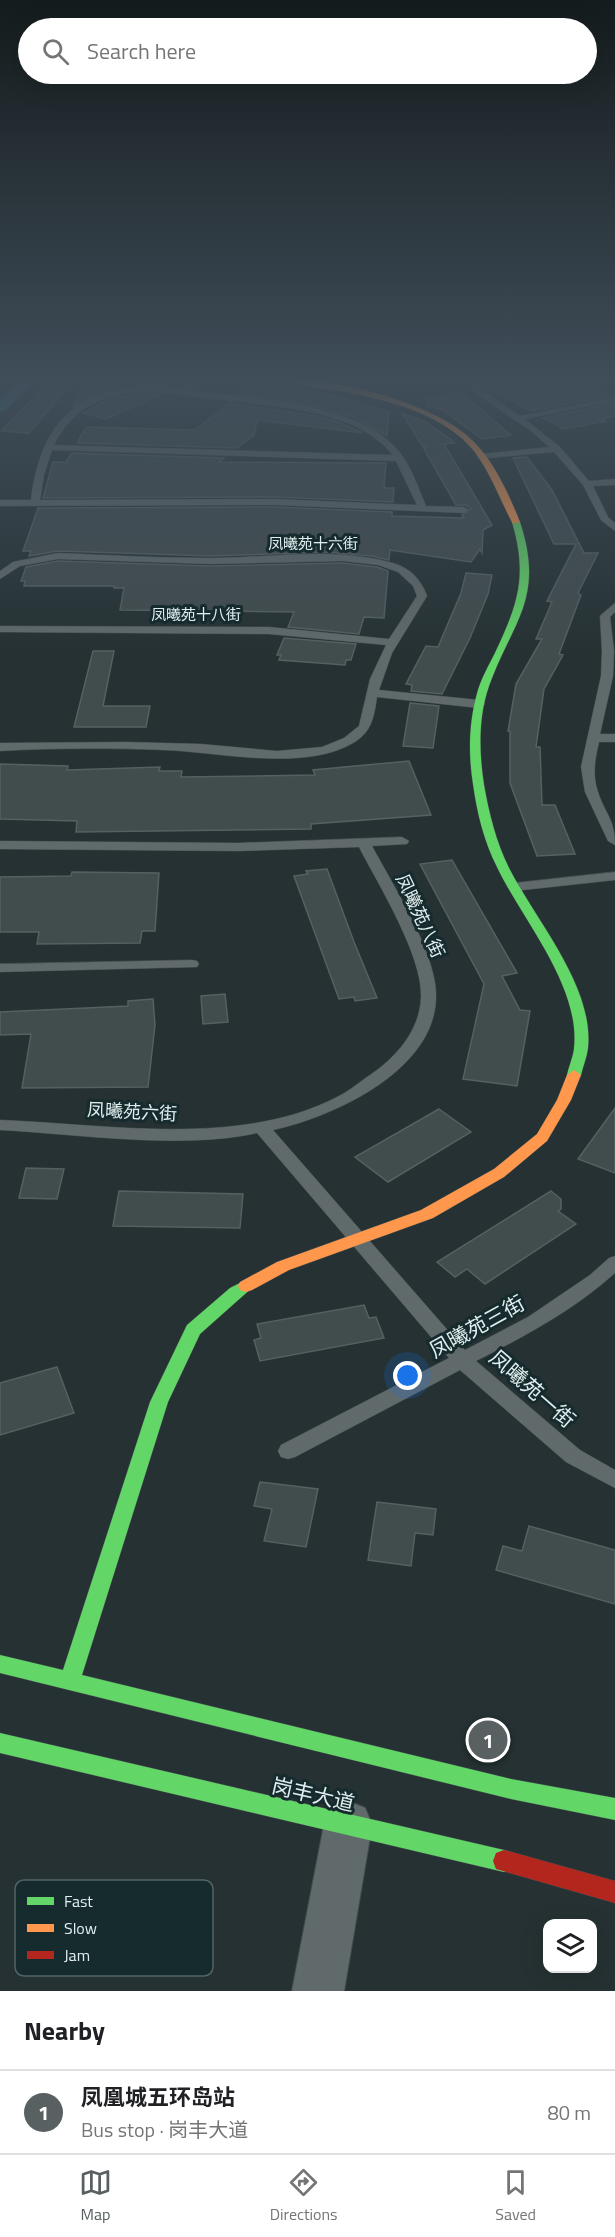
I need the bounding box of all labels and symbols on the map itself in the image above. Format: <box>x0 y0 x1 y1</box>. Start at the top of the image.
street label: 凤曦苑十六街 <box>268 532 358 555</box>
street label: 凤曦苑十八街 <box>151 603 241 626</box>
street label: 凤曦苑八街 <box>389 869 452 962</box>
street label: 凤曦苑六街 <box>86 1096 178 1127</box>
street label: 凤曦苑三街 <box>423 1287 530 1366</box>
street label: 凤曦苑一街 <box>483 1342 583 1435</box>
your location <box>393 1361 422 1390</box>
pin: 1 <box>468 1718 508 1762</box>
street label: 岗丰大道 <box>269 1769 358 1819</box>
legend <box>15 1880 213 1976</box>
text: Fast <box>64 1889 93 1913</box>
text: Slow <box>64 1916 97 1940</box>
text: Jam <box>64 1943 90 1967</box>

